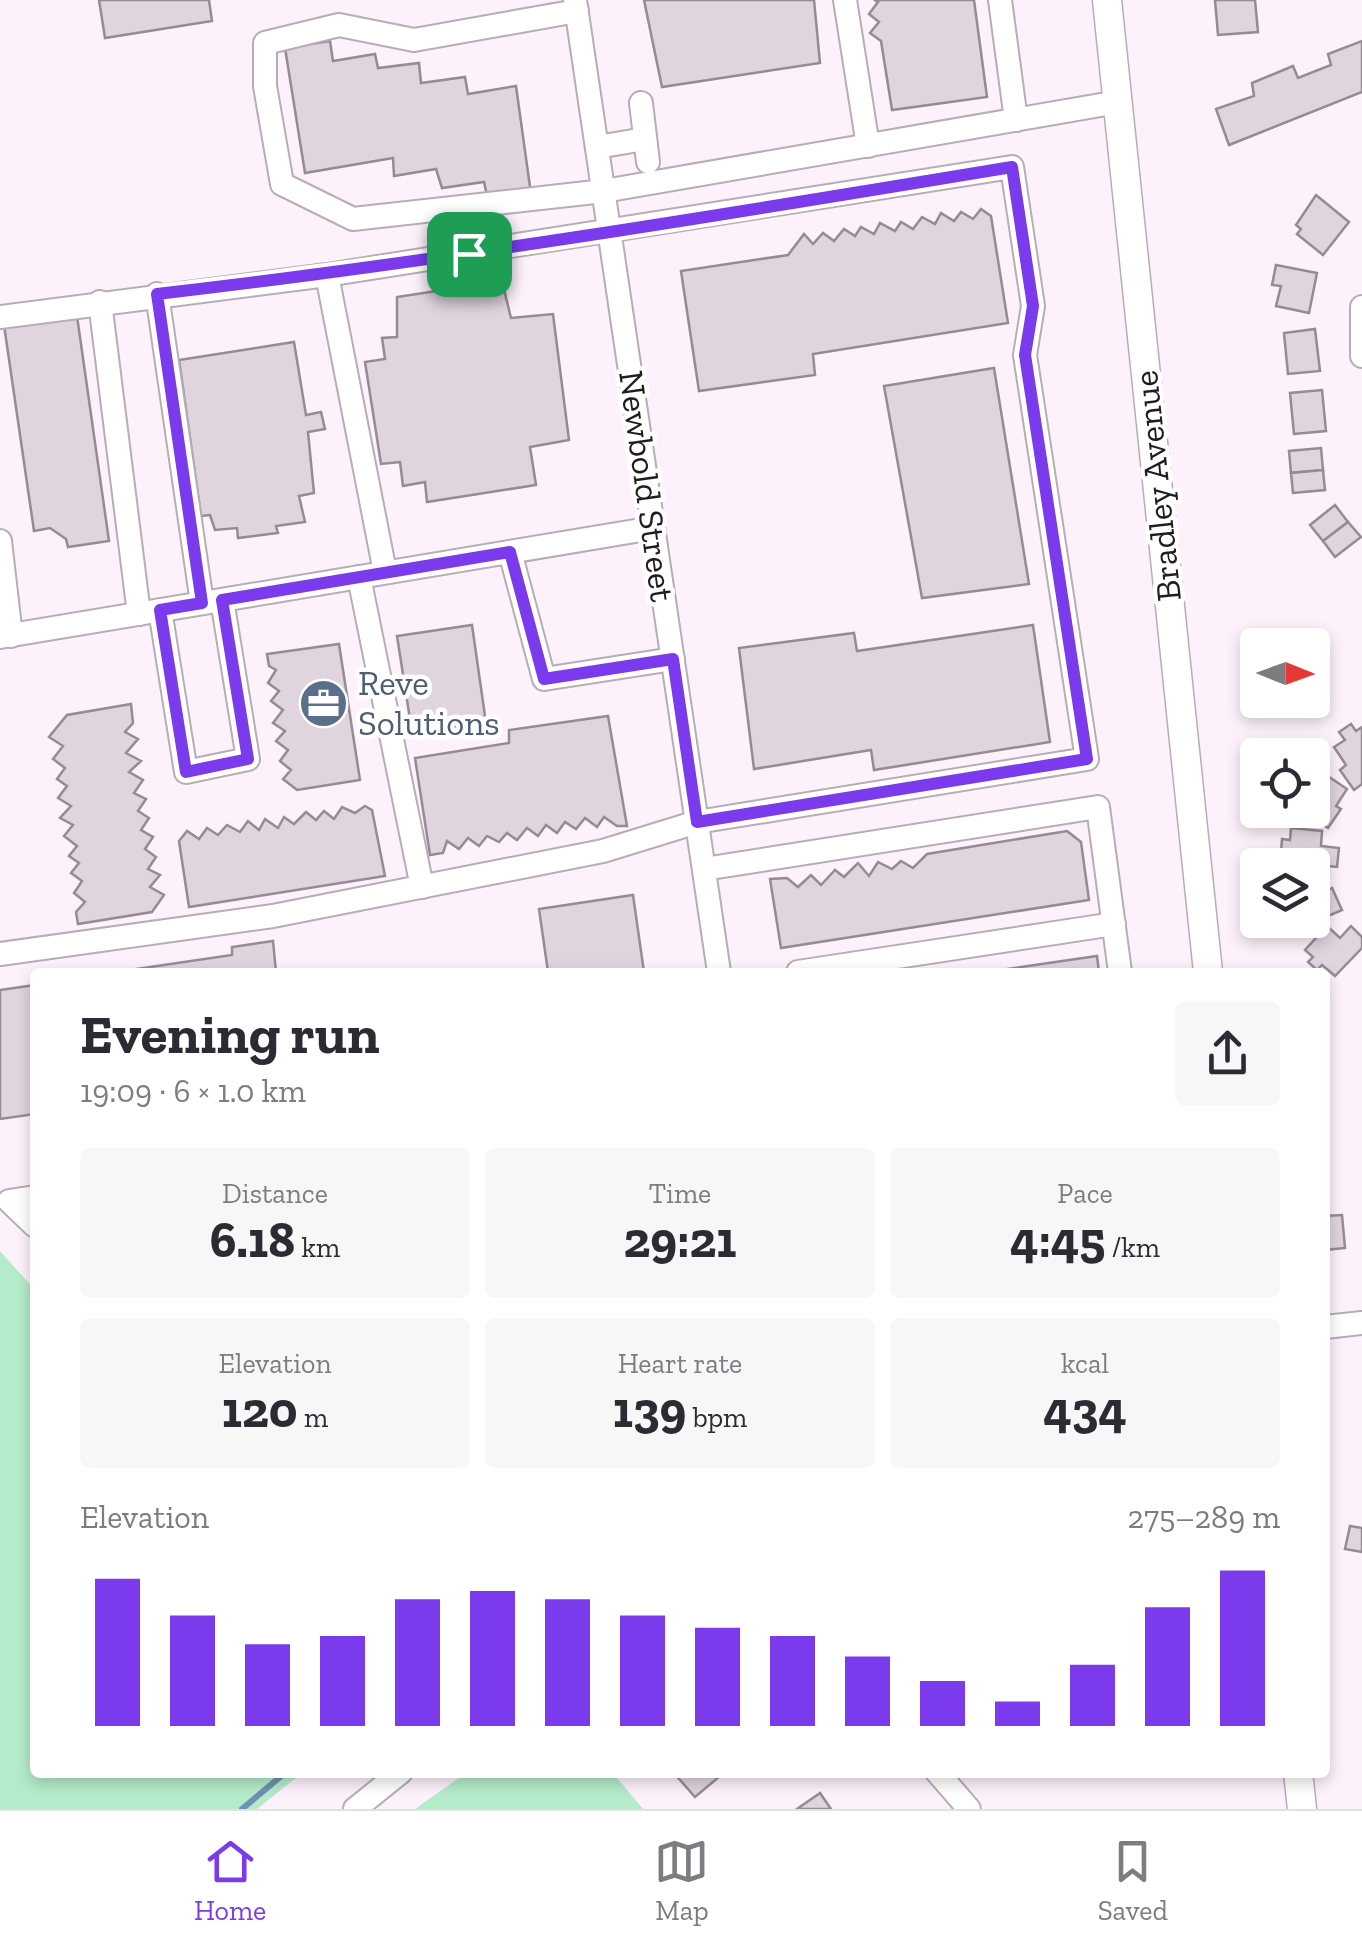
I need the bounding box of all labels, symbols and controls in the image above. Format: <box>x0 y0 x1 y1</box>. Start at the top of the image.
pin <box>427 212 512 297</box>
icon: arrive <box>442 227 497 282</box>
street label: Newbold Street <box>610 368 684 604</box>
street label: Bradley Avenue <box>1124 368 1190 604</box>
north arrow <box>1240 628 1330 718</box>
map controls <box>1240 628 1330 938</box>
place label: Reve Solutions <box>358 662 500 744</box>
office icon: Reve Solutions <box>297 677 349 729</box>
button: locate <box>1240 738 1330 828</box>
button: layers <box>1240 848 1330 938</box>
text: Evening run <box>80 1001 380 1067</box>
button: share <box>1175 1001 1280 1106</box>
text: 19:09 · 6 × 1.0 km <box>80 1072 306 1110</box>
text: Distance <box>222 1177 328 1210</box>
text: Time <box>649 1177 711 1210</box>
text: Pace <box>1057 1177 1113 1210</box>
text: 6.18 <box>210 1210 295 1270</box>
text: 29:21 <box>623 1210 737 1270</box>
text: 4:45 <box>1010 1210 1105 1270</box>
text: km <box>295 1231 340 1264</box>
text: /km <box>1105 1231 1160 1264</box>
text: Elevation <box>219 1347 331 1380</box>
text: Heart rate <box>618 1347 742 1380</box>
text: kcal <box>1061 1347 1109 1380</box>
text: 120 <box>222 1380 298 1440</box>
text: 139 <box>613 1380 686 1440</box>
text: 434 <box>1043 1380 1127 1440</box>
text: m <box>298 1401 328 1434</box>
text: bpm <box>686 1401 747 1434</box>
text: Elevation <box>80 1498 209 1536</box>
text: 275–289 m <box>1127 1498 1280 1536</box>
tab: Home <box>194 1834 266 1927</box>
tab: Map <box>654 1834 709 1927</box>
tab: Saved <box>1098 1834 1168 1927</box>

